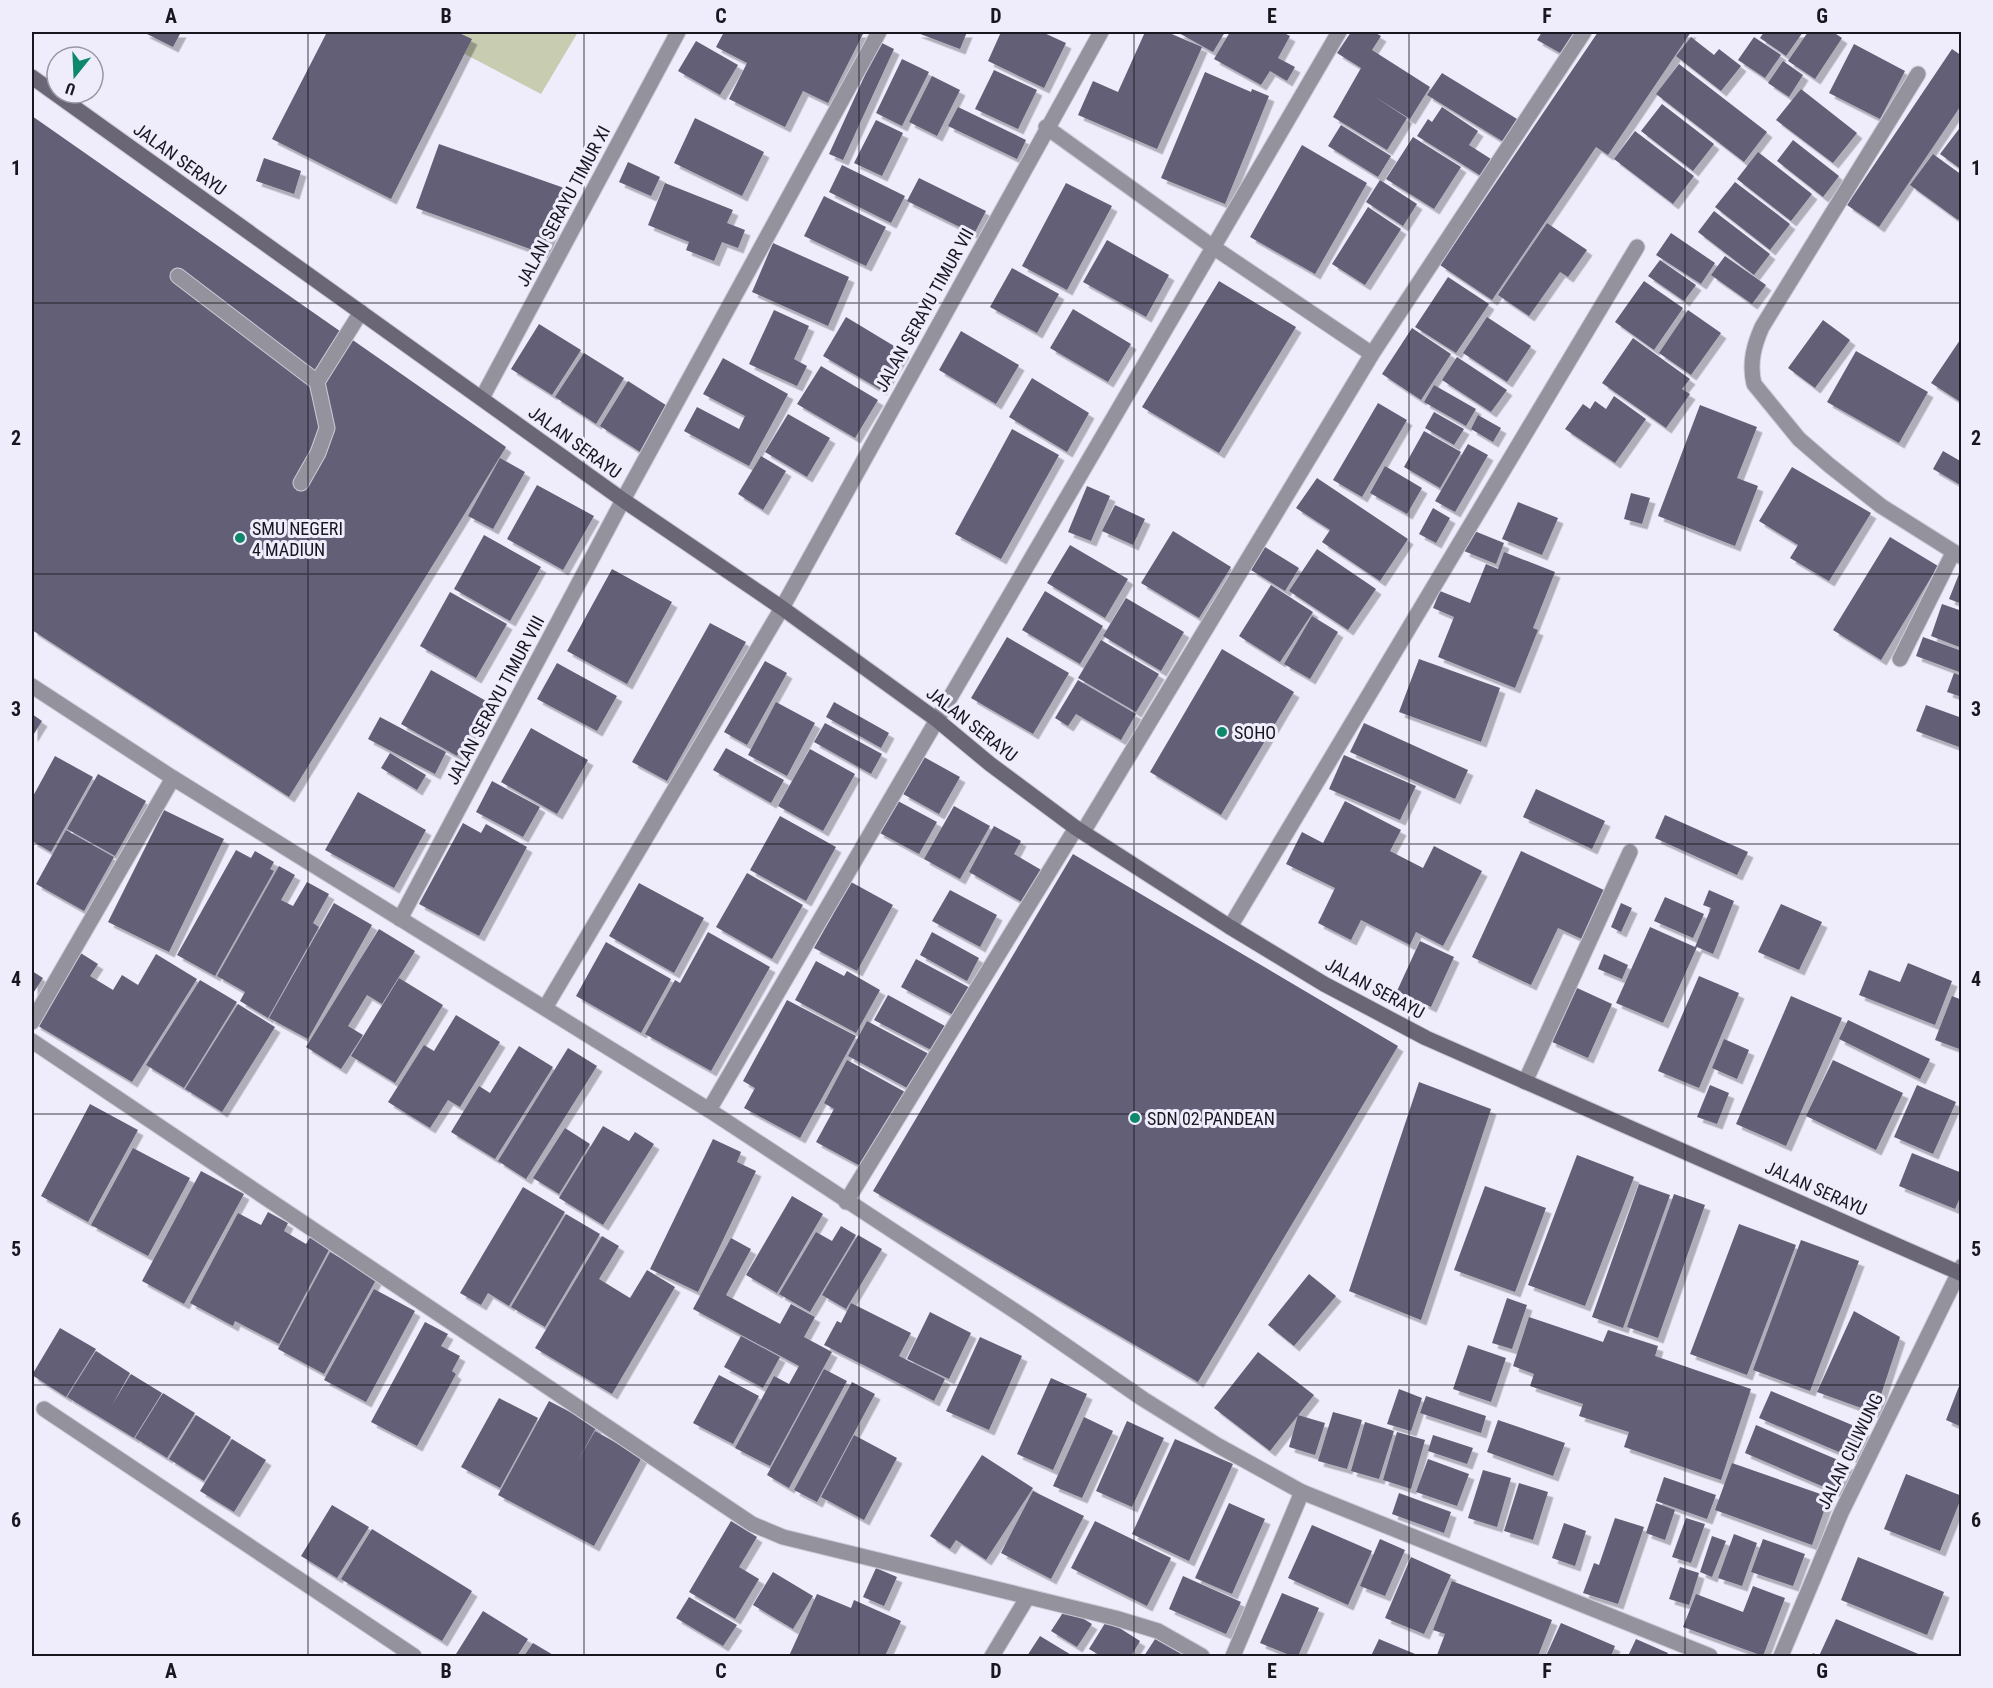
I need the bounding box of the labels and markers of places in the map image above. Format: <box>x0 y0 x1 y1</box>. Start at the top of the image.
place label: SMU NEGERI 4 MADIUN <box>252 518 343 560</box>
marker: SMU NEGERI 4 MADIUN <box>233 531 247 545</box>
place label: SOHO <box>1234 722 1276 743</box>
marker: SOHO <box>1215 725 1229 739</box>
place label: SDN 02 PANDEAN <box>1147 1108 1275 1129</box>
marker: SDN 02 PANDEAN <box>1128 1111 1142 1125</box>

